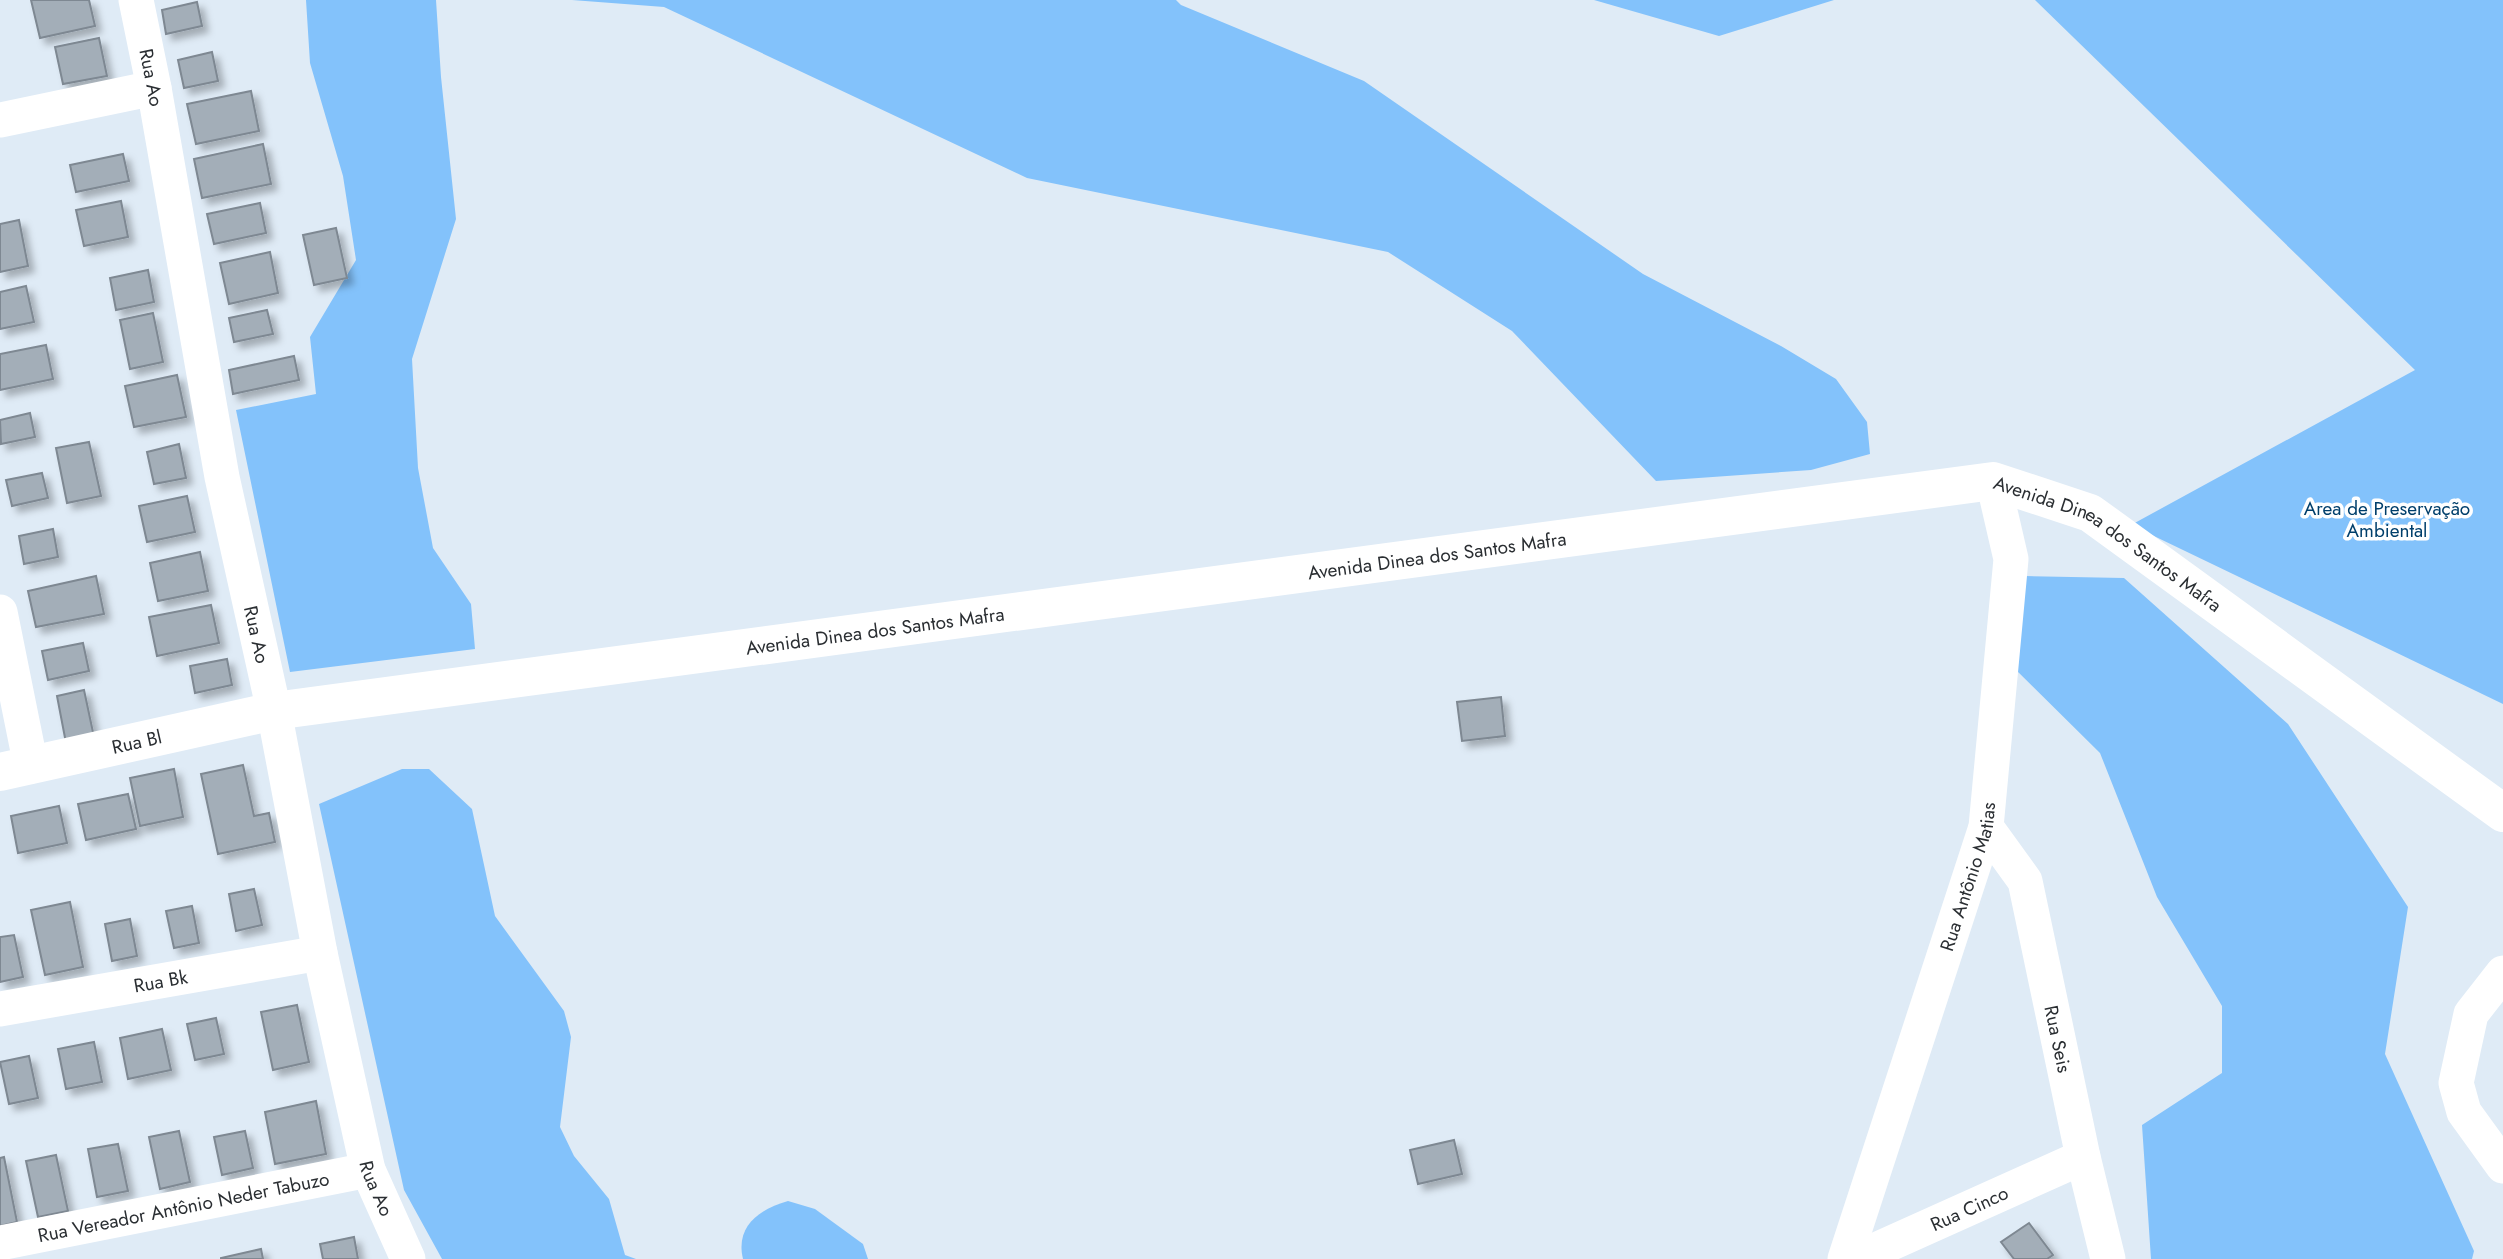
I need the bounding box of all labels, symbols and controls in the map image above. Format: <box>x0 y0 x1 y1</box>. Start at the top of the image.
street label: Rua Ao <box>132 46 170 109</box>
street label: Avenida Dinea dos Santos Mafra <box>1990 469 2227 618</box>
park label: Area de Preservação Ambiental <box>2304 495 2470 544</box>
street label: Avenida Dinea dos Santos Mafra <box>1306 525 1568 587</box>
street label: Avenida Dinea dos Santos Mafra <box>744 600 1006 662</box>
street label: Rua Ao <box>237 603 276 666</box>
street label: Rua Bl <box>109 723 164 761</box>
street label: Rua Antônio Matias <box>1933 801 2002 955</box>
street label: Rua Bk <box>132 963 190 999</box>
street label: Rua Seis <box>2037 1003 2078 1076</box>
street label: Rua Ao <box>352 1158 400 1221</box>
street label: Rua Vereador Antônio Neder Tabuzo <box>35 1165 332 1249</box>
street label: Rua Cinco <box>1926 1179 2013 1238</box>

